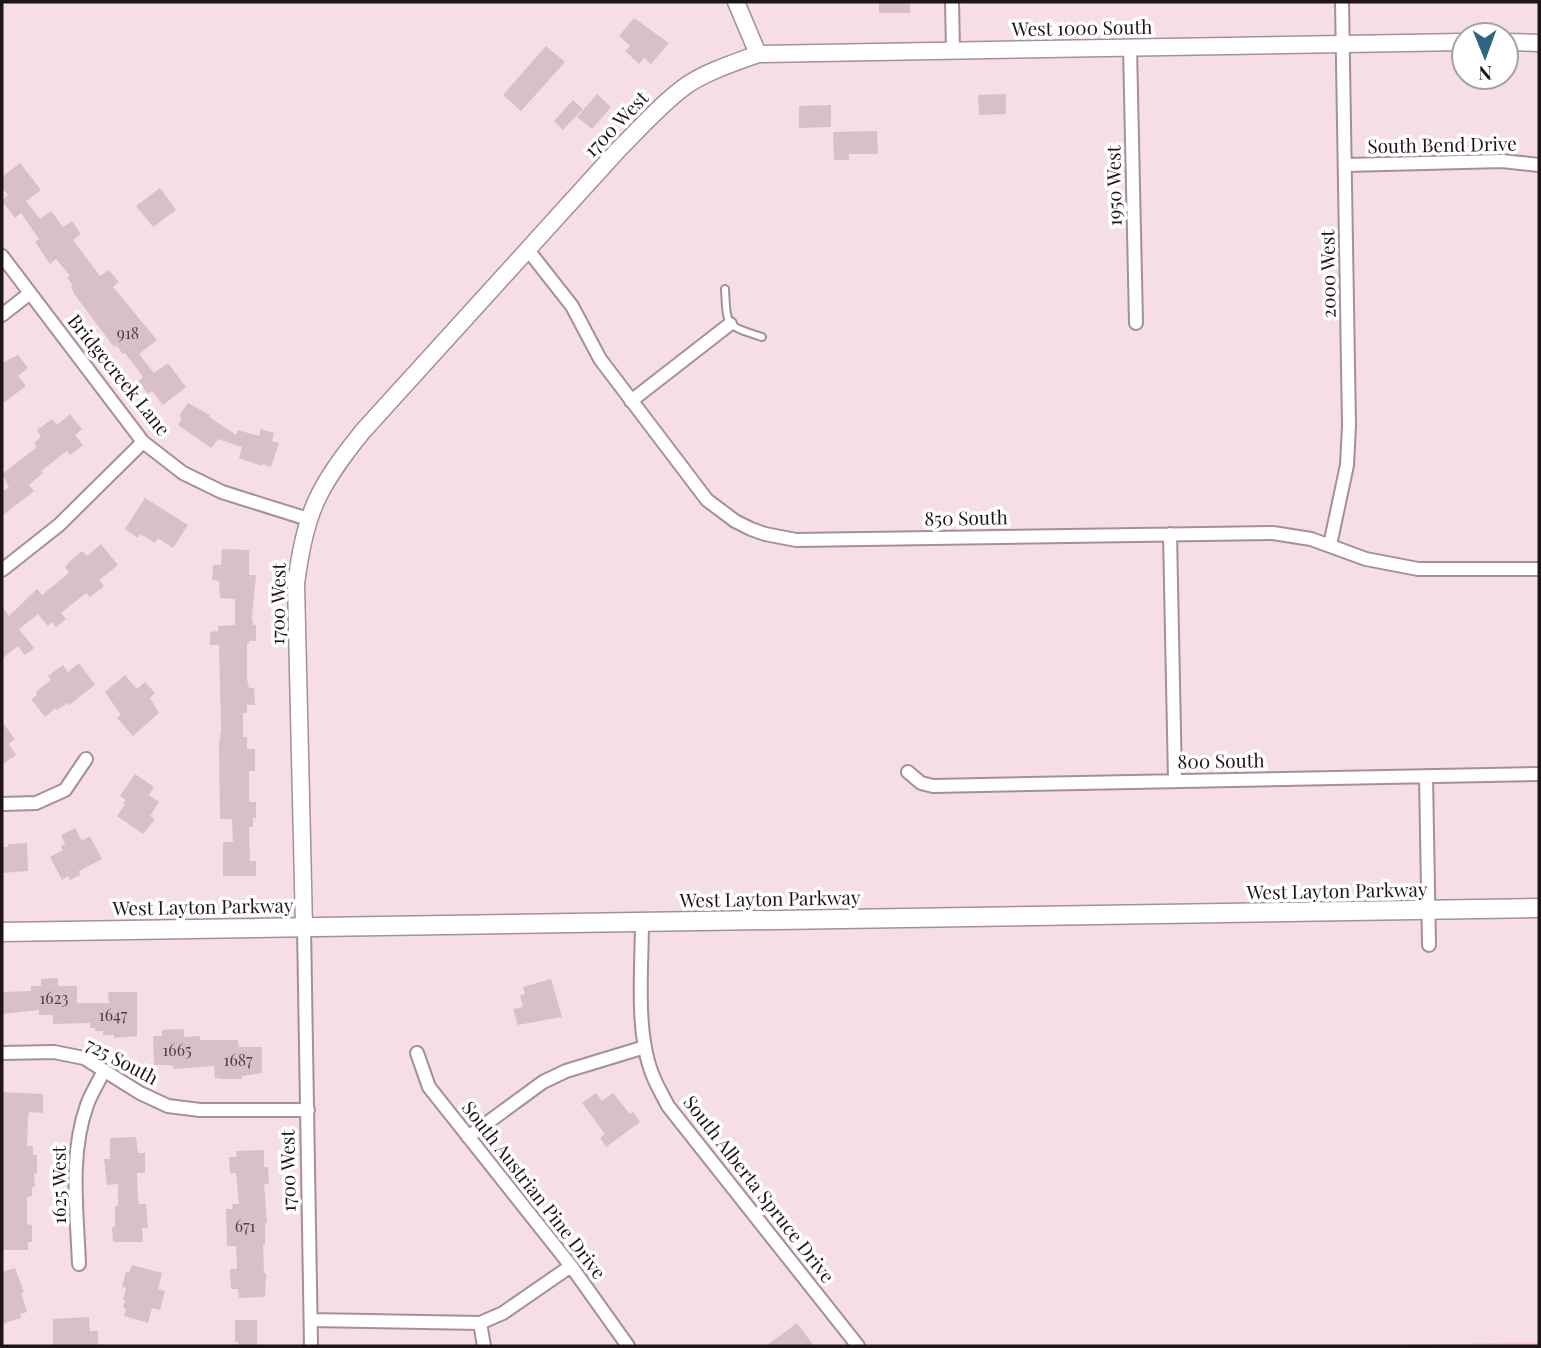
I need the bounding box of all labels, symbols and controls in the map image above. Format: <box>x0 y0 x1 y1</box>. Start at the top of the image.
street label: West 1000 South <box>1010 13 1153 41</box>
north arrow <box>1450 21 1520 91</box>
text: N <box>1478 61 1492 87</box>
street label: 1700 West <box>577 84 653 162</box>
street label: South Bend Drive <box>1367 130 1517 158</box>
street label: 1950 West <box>1099 145 1127 227</box>
street label: 2000 West <box>1313 229 1341 318</box>
street label: Bridgecreek Lane <box>63 308 177 441</box>
house number: 918 <box>117 322 139 343</box>
street label: 850 South <box>924 503 1008 531</box>
street label: 1700 West <box>263 562 291 645</box>
street label: 800 South <box>1177 746 1265 774</box>
street label: West Layton Parkway <box>1245 875 1428 905</box>
street label: West Layton Parkway <box>678 883 861 913</box>
street label: West Layton Parkway <box>111 891 294 921</box>
house number: 1623 <box>39 987 69 1008</box>
house number: 1647 <box>99 1004 128 1025</box>
street label: 725 South <box>82 1030 163 1090</box>
house number: 1665 <box>162 1039 192 1060</box>
house number: 1687 <box>223 1049 253 1070</box>
street label: South Alberta Spruce Drive <box>678 1089 841 1288</box>
street label: South Austrian Pine Drive <box>457 1095 613 1284</box>
street label: 1700 West <box>273 1129 301 1212</box>
street label: 1625 West <box>45 1146 71 1224</box>
house number: 671 <box>235 1215 255 1236</box>

